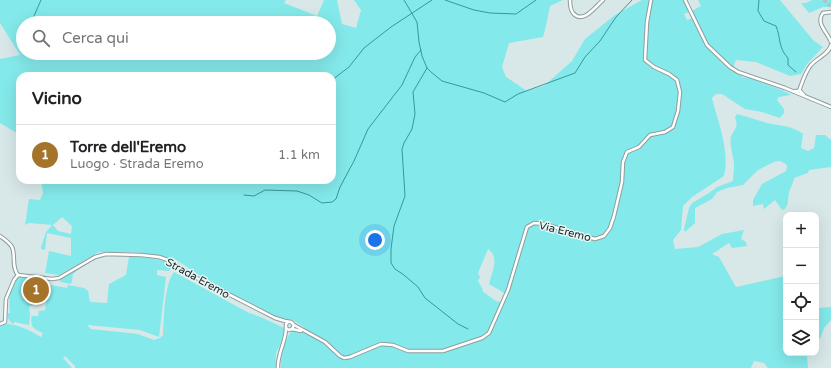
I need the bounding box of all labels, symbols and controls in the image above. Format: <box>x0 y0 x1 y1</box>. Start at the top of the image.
search box <box>16 16 336 60</box>
icon: search <box>30 27 52 49</box>
text: Cerca qui <box>62 29 129 47</box>
text: Vicino <box>32 88 82 109</box>
text: Torre dell'Eremo <box>70 138 186 156</box>
text: 1 <box>41 147 49 163</box>
text: 1.1 km <box>278 147 320 163</box>
text: Luogo · Strada Eremo <box>70 156 204 172</box>
map controls <box>783 212 819 356</box>
button: + <box>783 212 819 248</box>
street label: Via Eremo <box>537 219 593 244</box>
your location <box>365 230 385 250</box>
button: − <box>783 248 819 284</box>
street label: Strada Eremo <box>164 256 232 302</box>
pin: 1 <box>23 275 49 305</box>
button: locate <box>783 284 819 320</box>
button: layers <box>783 320 819 356</box>

